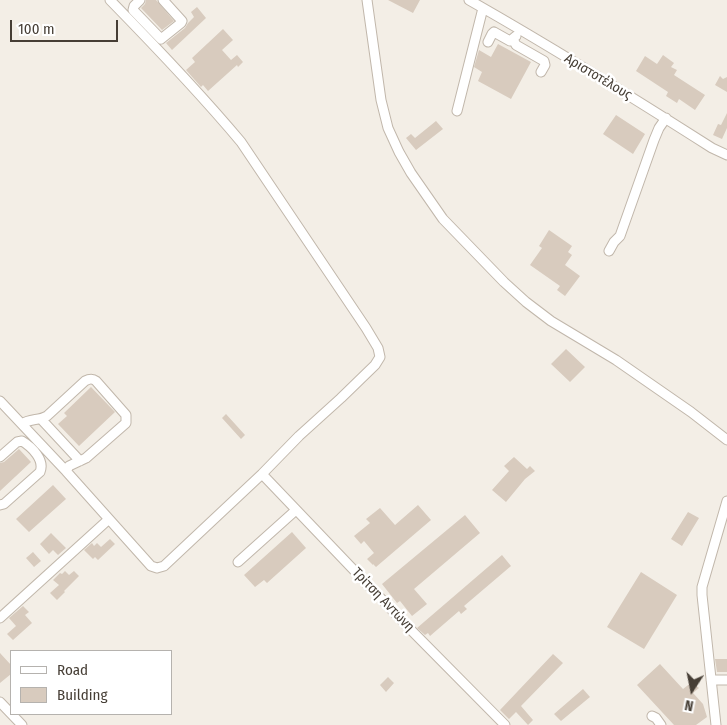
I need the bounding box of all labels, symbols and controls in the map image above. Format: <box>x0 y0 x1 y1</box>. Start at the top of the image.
scale bar <box>12 10 120 42</box>
text: 100 m <box>18 20 55 38</box>
street label: Αριστοτέλους <box>561 50 635 104</box>
street label: Τρίτση Αντώνη <box>348 564 418 636</box>
legend <box>10 650 172 715</box>
text: Road <box>57 661 88 679</box>
north arrow <box>667 665 717 715</box>
text: Building <box>57 686 108 704</box>
text: N <box>683 696 695 714</box>

